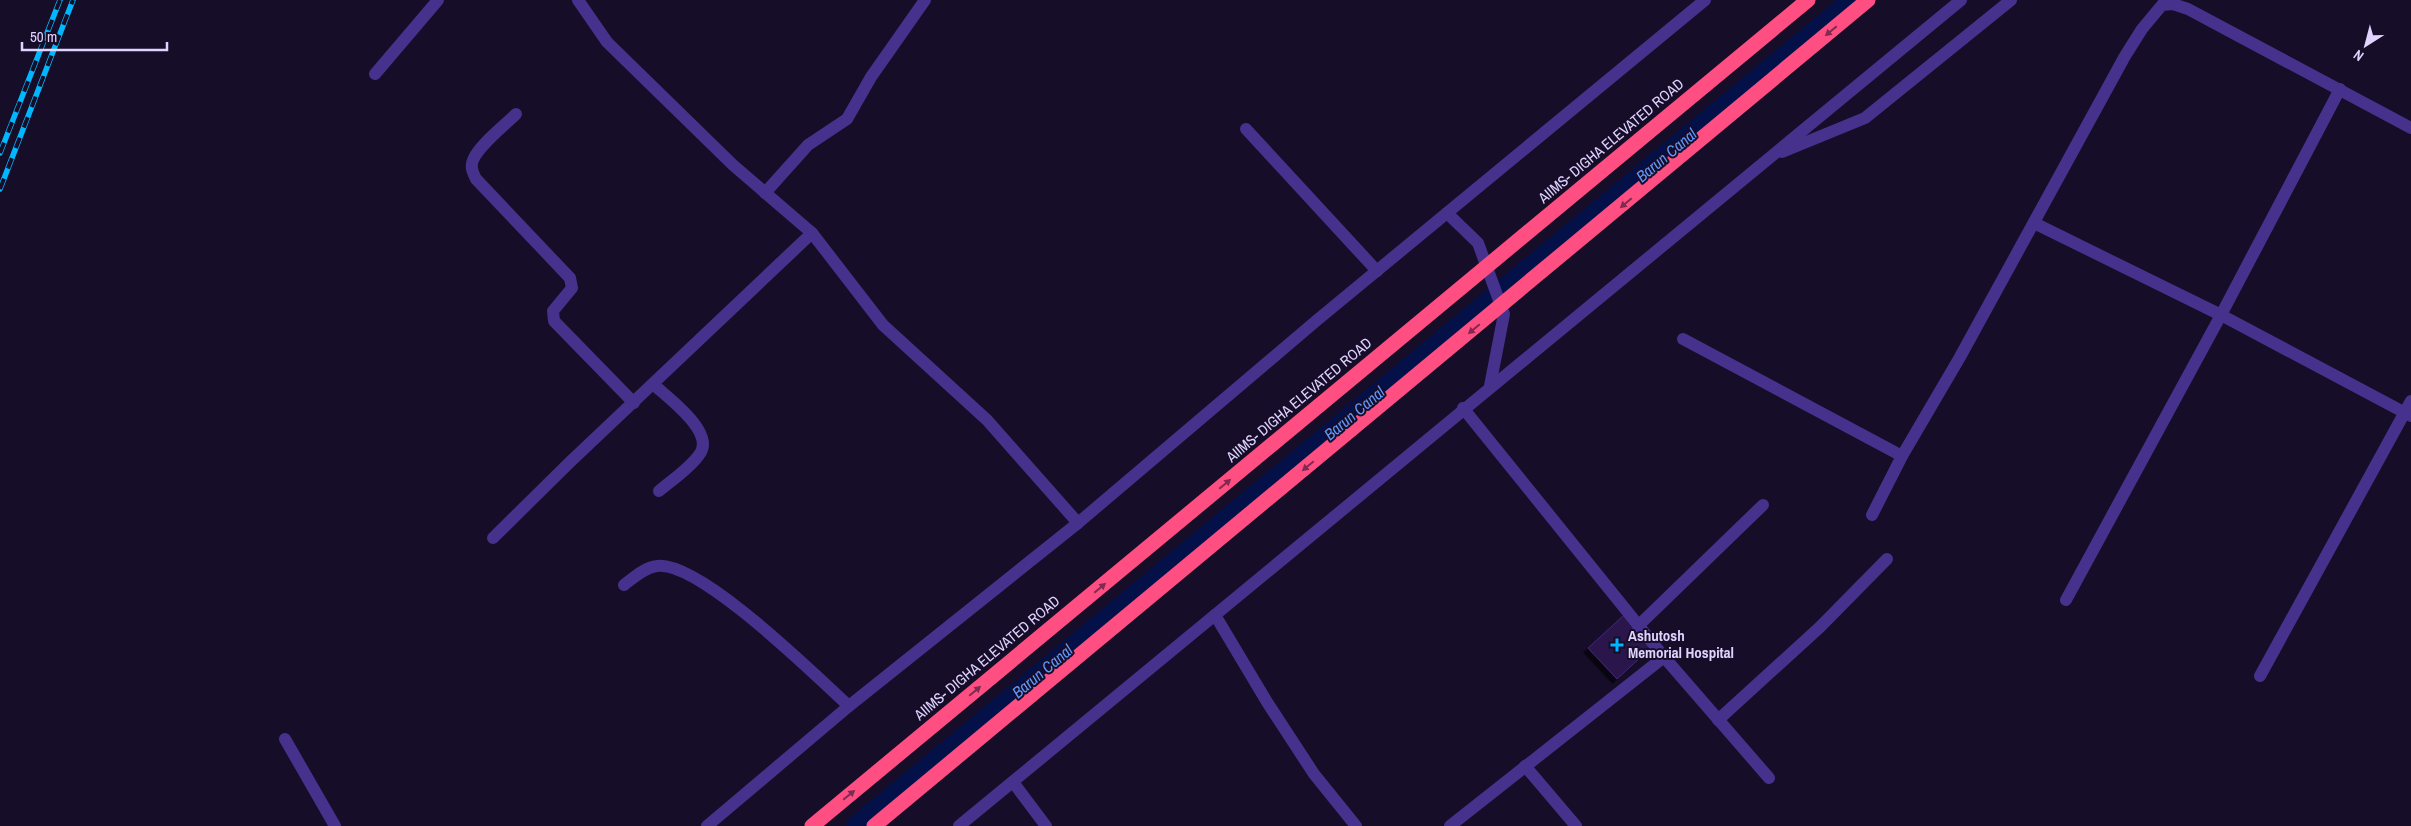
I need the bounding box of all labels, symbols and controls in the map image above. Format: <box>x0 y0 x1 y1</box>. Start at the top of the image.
scale bar <box>22 20 168 52</box>
north arrow <box>2341 20 2391 70</box>
text: 50 m <box>30 26 57 47</box>
one-way arrow <box>1825 26 1838 37</box>
text: N <box>2350 46 2367 65</box>
street label: AIIMS- DIGHA ELEVATED ROAD <box>1533 73 1688 208</box>
water label: Barun Canal <box>1631 122 1702 187</box>
one-way arrow <box>1619 197 1632 208</box>
one-way arrow <box>1468 323 1480 334</box>
street label: AIIMS- DIGHA ELEVATED ROAD <box>1221 332 1376 467</box>
water label: Barun Canal <box>1319 380 1390 445</box>
one-way arrow <box>1302 461 1315 472</box>
one-way arrow <box>1218 479 1231 490</box>
one-way arrow <box>1093 582 1106 593</box>
street label: AIIMS- DIGHA ELEVATED ROAD <box>909 590 1064 725</box>
place label: Ashutosh Memorial Hospital <box>1628 625 1734 663</box>
water label: Barun Canal <box>1007 638 1078 703</box>
marker: Ashutosh Memorial Hospital <box>1610 638 1624 652</box>
one-way arrow <box>968 686 981 697</box>
one-way arrow <box>843 789 855 801</box>

